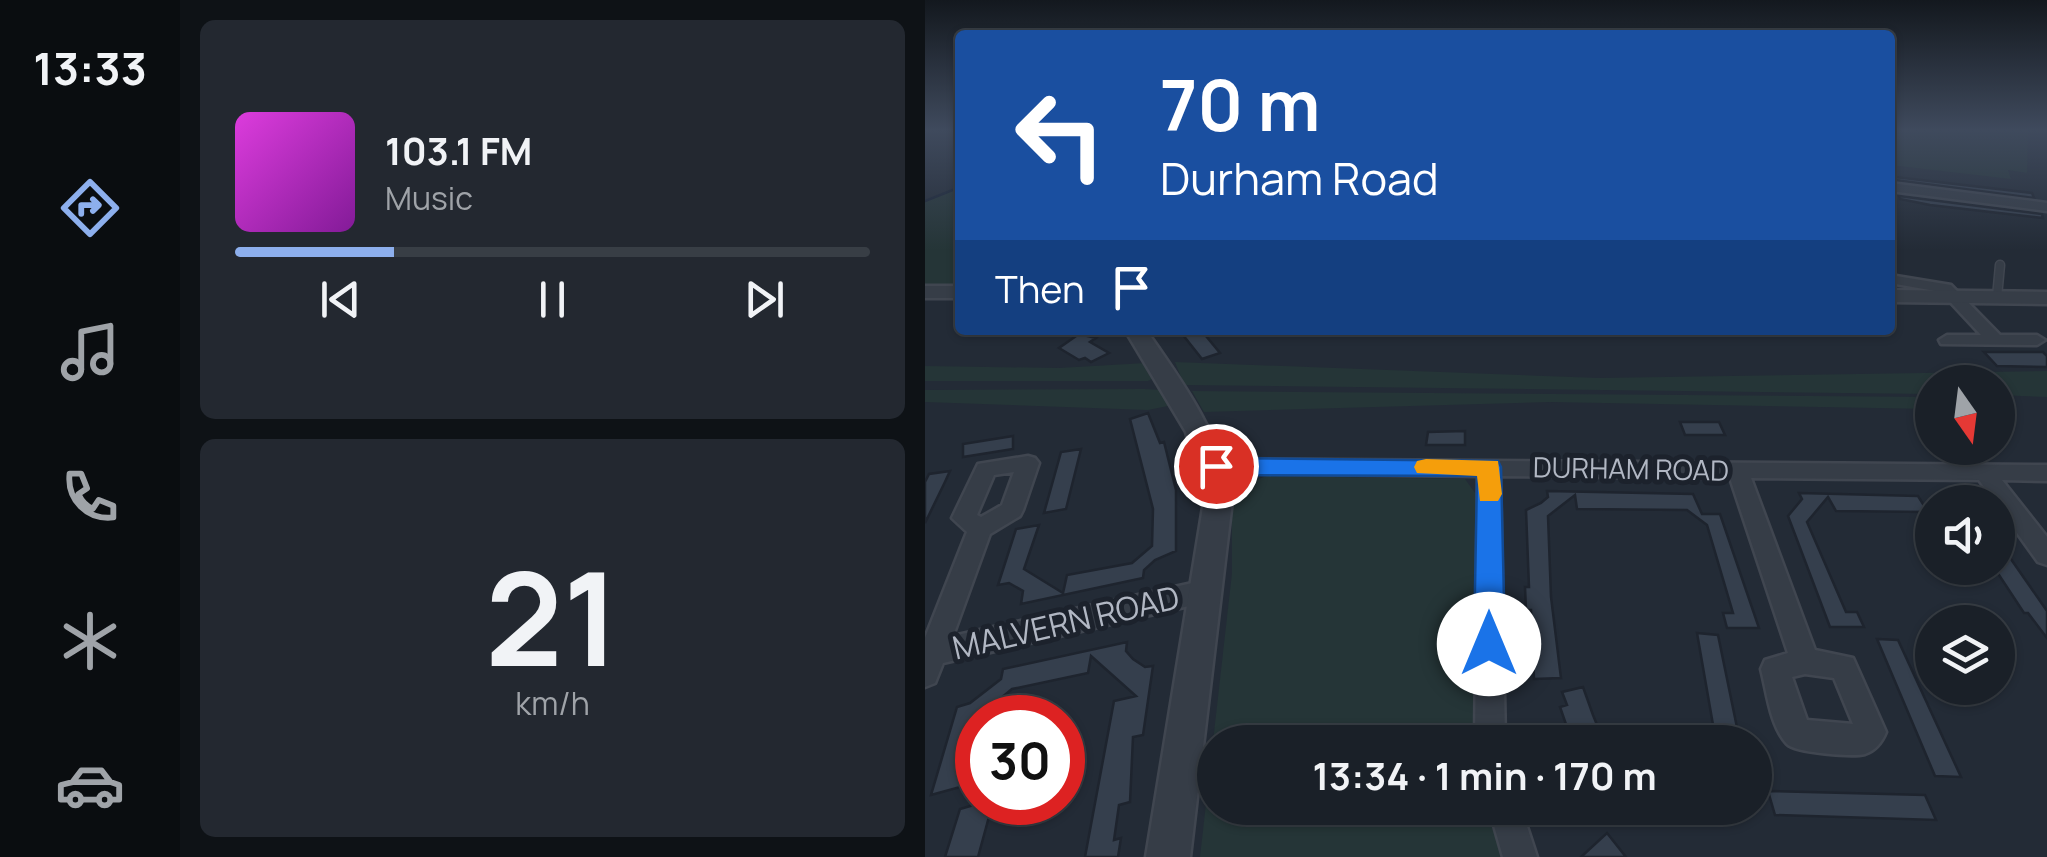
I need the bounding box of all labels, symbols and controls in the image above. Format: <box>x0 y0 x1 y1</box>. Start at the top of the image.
text: 13:33 <box>33 37 147 99</box>
text: 70 m <box>1160 56 1320 152</box>
icon: left <box>995 70 1125 200</box>
text: 103.1 FM <box>385 124 532 176</box>
text: Durham Road <box>1160 147 1439 209</box>
icon: directions <box>55 173 125 243</box>
text: Music <box>385 176 473 220</box>
icon: arrive <box>1104 260 1159 315</box>
text: Then <box>995 262 1084 314</box>
icon: previous <box>313 272 368 327</box>
icon: pause <box>525 272 580 327</box>
icon: next <box>737 272 792 327</box>
icon: music <box>55 317 125 387</box>
north arrow <box>1915 365 2015 465</box>
map controls <box>1915 365 2015 705</box>
pin <box>1174 424 1259 509</box>
icon: arrive <box>1189 439 1244 494</box>
street label: DURHAM ROAD <box>1533 447 1729 489</box>
icon: phone <box>55 462 125 532</box>
button: sound <box>1915 485 2015 585</box>
text: 21 <box>485 527 620 705</box>
street label: MALVERN ROAD <box>948 575 1183 669</box>
position arrow <box>1437 592 1541 696</box>
button: layers <box>1915 605 2015 705</box>
icon: climate <box>55 606 125 676</box>
text: km/h <box>515 681 590 725</box>
speed limit sign: 30 <box>955 695 1085 825</box>
text: 13:34 · 1 min · 170 m <box>1312 749 1657 801</box>
icon: car <box>55 750 125 820</box>

